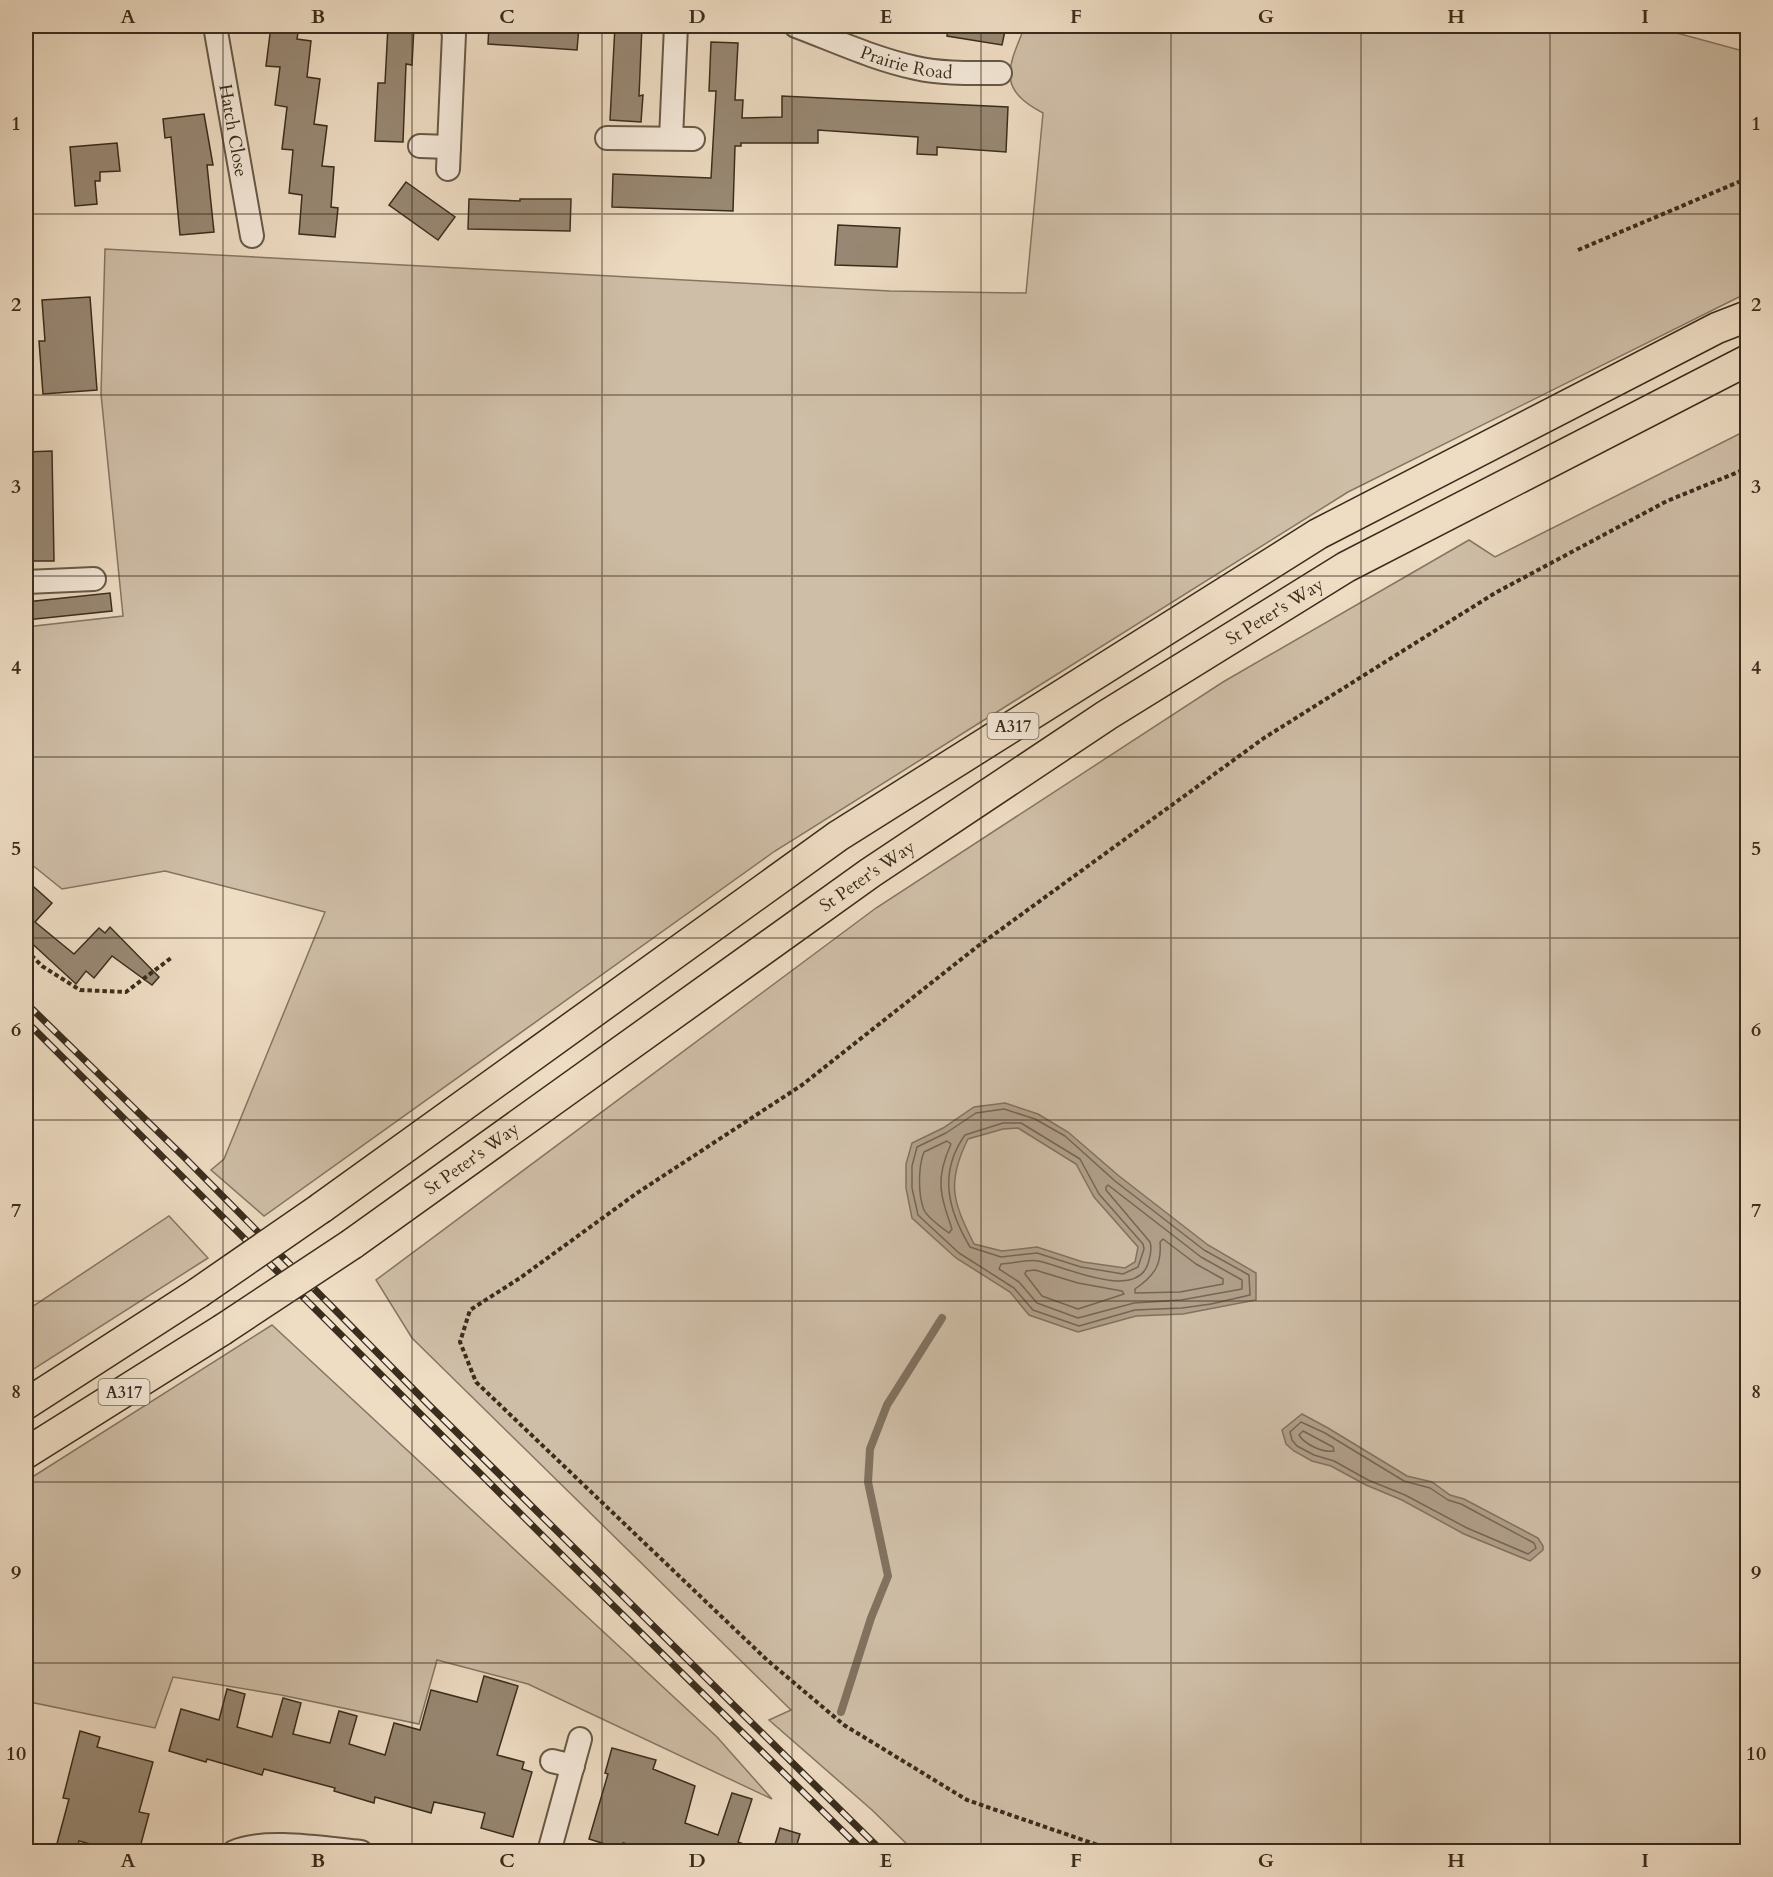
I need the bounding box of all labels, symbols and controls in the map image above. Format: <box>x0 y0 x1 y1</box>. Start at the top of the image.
text: A <box>120 3 136 30</box>
text: B <box>311 3 325 30</box>
text: C <box>499 3 515 30</box>
text: D <box>688 3 706 30</box>
text: E <box>880 3 892 30</box>
text: F <box>1070 3 1082 30</box>
text: G <box>1258 3 1274 30</box>
text: H <box>1447 3 1465 30</box>
text: I <box>1641 3 1649 30</box>
street label: Prairie Road <box>857 40 954 86</box>
street label: Hatch Close <box>212 82 253 179</box>
text: 1 <box>11 110 21 137</box>
text: 1 <box>1751 110 1761 137</box>
text: 2 <box>11 291 21 318</box>
text: 2 <box>1751 291 1761 318</box>
text: 3 <box>11 473 21 500</box>
text: 3 <box>1751 473 1761 500</box>
street label: St Peter's Way <box>1221 572 1329 652</box>
text: 4 <box>11 654 21 681</box>
text: 4 <box>1751 654 1761 681</box>
road number: A317 <box>988 713 1038 739</box>
street label: St Peter's Way <box>815 834 920 918</box>
text: 5 <box>11 835 21 862</box>
text: 5 <box>1751 835 1761 862</box>
text: 6 <box>11 1016 21 1043</box>
text: 6 <box>1751 1016 1761 1043</box>
street label: St Peter's Way <box>419 1116 525 1201</box>
text: 7 <box>11 1197 21 1224</box>
text: 7 <box>1751 1197 1761 1224</box>
text: 8 <box>11 1378 21 1405</box>
text: 8 <box>1751 1378 1761 1405</box>
road number: A317 <box>98 1379 150 1405</box>
text: 9 <box>11 1559 21 1586</box>
text: 9 <box>1751 1559 1761 1586</box>
text: 10 <box>6 1740 26 1767</box>
text: 10 <box>1746 1740 1766 1767</box>
text: A <box>120 1847 136 1874</box>
text: B <box>311 1847 325 1874</box>
text: C <box>499 1847 515 1874</box>
text: D <box>688 1847 706 1874</box>
text: E <box>880 1847 892 1874</box>
text: F <box>1070 1847 1082 1874</box>
text: G <box>1258 1847 1274 1874</box>
text: H <box>1447 1847 1465 1874</box>
text: I <box>1641 1847 1649 1874</box>

